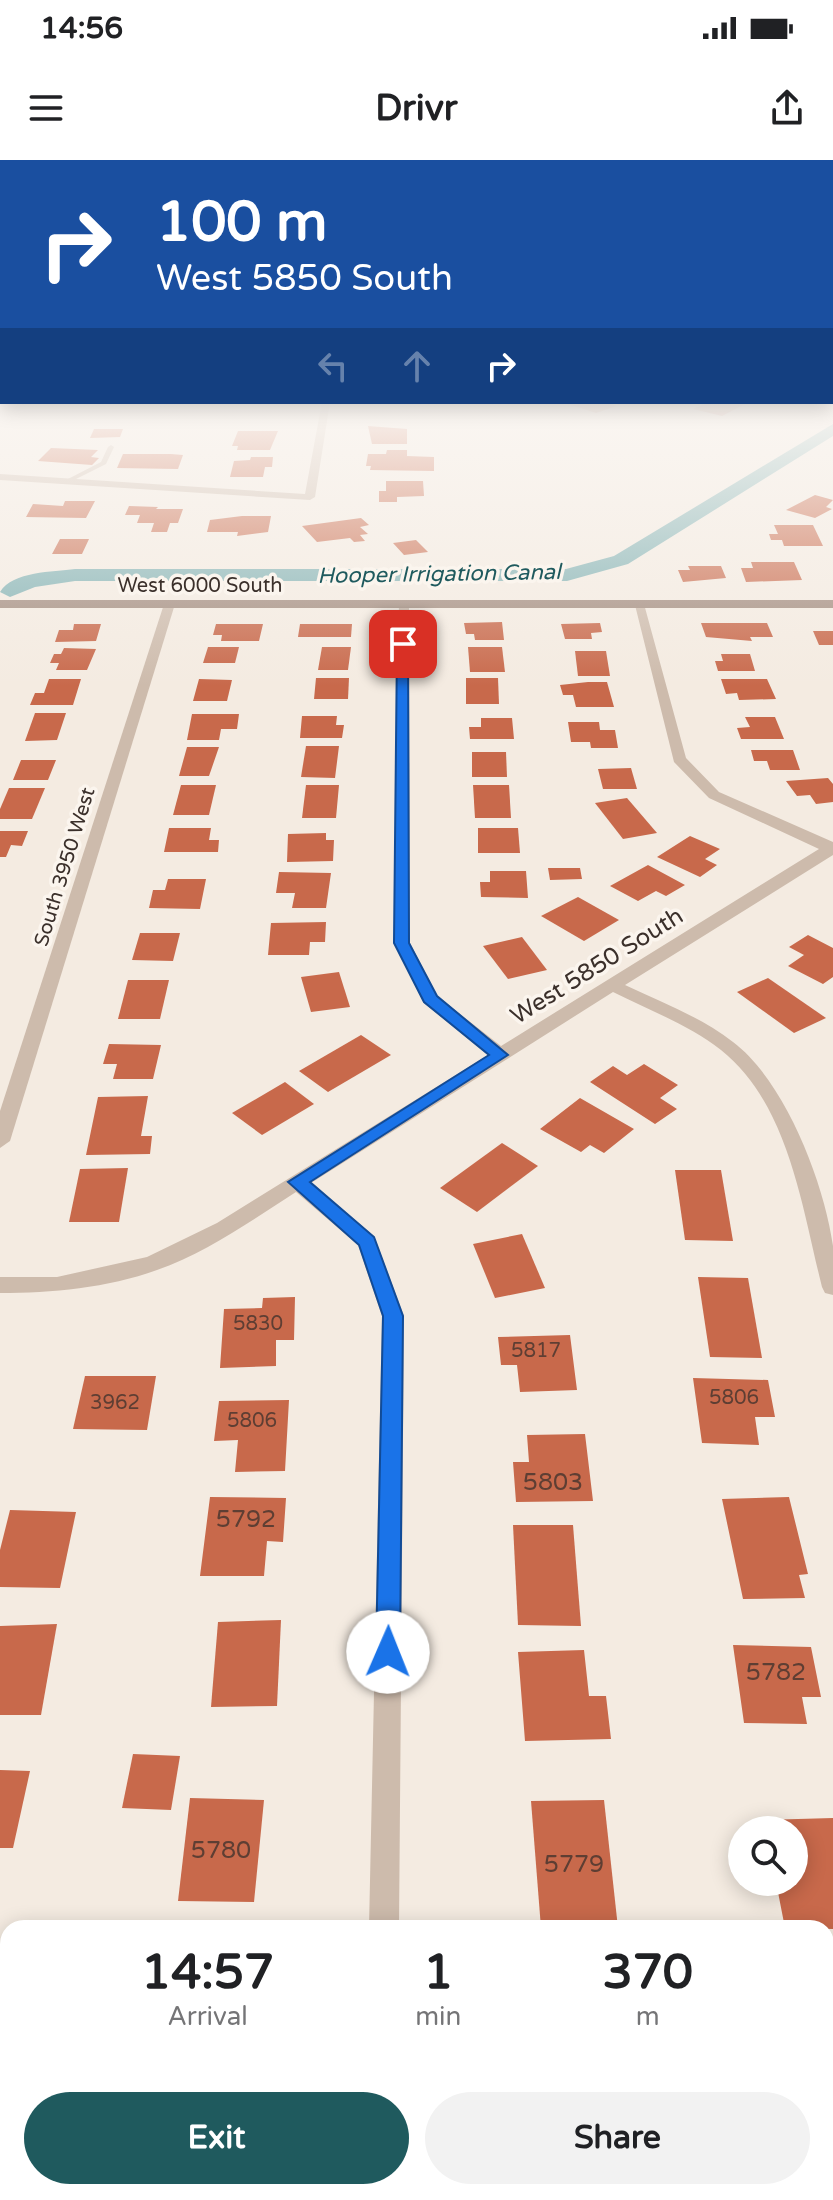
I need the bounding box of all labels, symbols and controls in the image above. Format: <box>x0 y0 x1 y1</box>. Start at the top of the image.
text: 14:56 <box>40 10 123 47</box>
icon: menu <box>24 86 68 130</box>
icon: share <box>765 86 809 130</box>
text: Drivr <box>375 87 458 130</box>
text: 100 m <box>156 189 327 256</box>
icon: right <box>24 192 128 296</box>
text: West 5850 South <box>156 257 453 300</box>
icon: left <box>311 344 355 388</box>
icon: ahead <box>395 344 439 388</box>
icon: right <box>479 344 523 388</box>
water label: Hooper Irrigation Canal <box>317 559 563 589</box>
street label: West 6000 South <box>118 574 282 598</box>
pin <box>369 610 437 678</box>
icon: arrive <box>381 622 425 666</box>
street label: South 3950 West <box>29 784 101 949</box>
street label: West 5850 South <box>505 901 689 1031</box>
house number: 5830 <box>233 1312 283 1336</box>
house number: 5817 <box>511 1339 561 1363</box>
house number: 5806 <box>709 1386 759 1410</box>
house number: 3962 <box>90 1391 140 1415</box>
house number: 5806 <box>227 1409 277 1433</box>
house number: 5803 <box>523 1468 583 1497</box>
house number: 5792 <box>216 1505 276 1534</box>
position arrow <box>346 1610 430 1694</box>
house number: 5782 <box>746 1658 806 1687</box>
map controls <box>728 1816 808 1896</box>
button: search <box>728 1816 808 1896</box>
house number: 5780 <box>191 1836 251 1865</box>
house number: 5779 <box>544 1850 604 1879</box>
text: 14:57 <box>141 1944 274 2002</box>
text: 1 <box>423 1944 453 2002</box>
text: 370 <box>602 1944 693 2002</box>
text: Arrival <box>167 2001 248 2032</box>
text: min <box>415 2001 461 2032</box>
text: m <box>636 2001 660 2032</box>
button: Exit <box>24 2092 409 2184</box>
button: Share <box>425 2092 810 2184</box>

